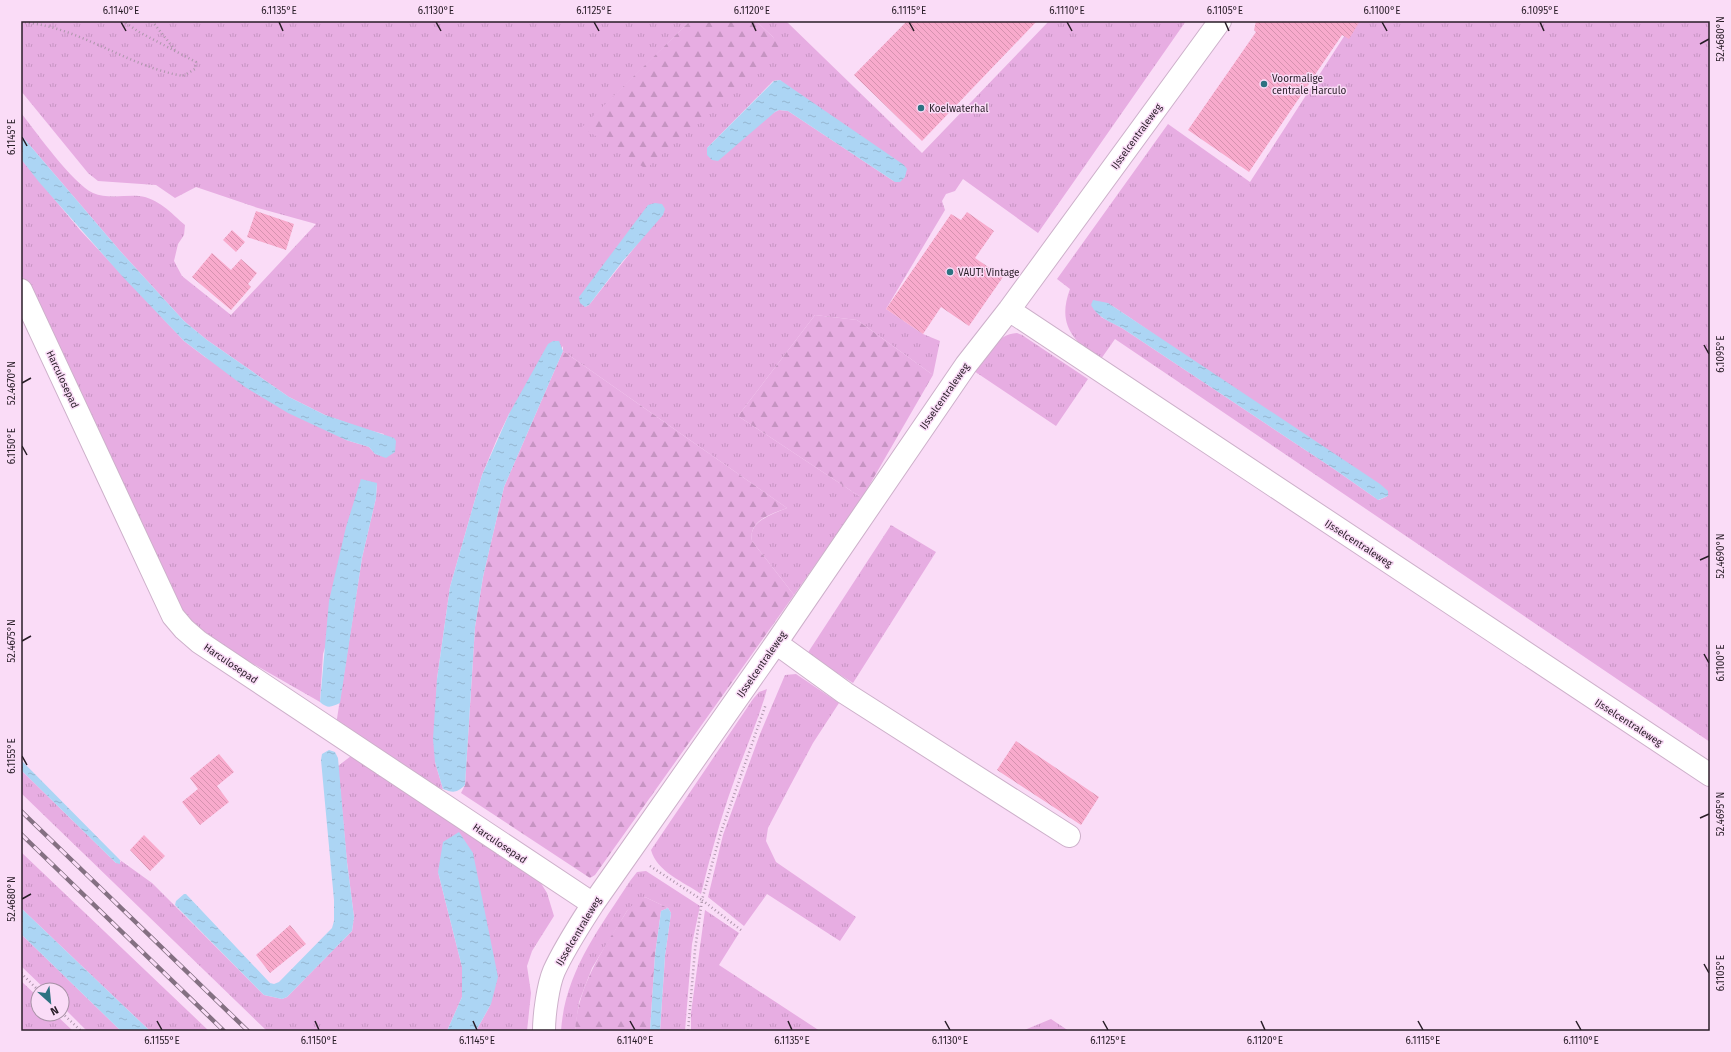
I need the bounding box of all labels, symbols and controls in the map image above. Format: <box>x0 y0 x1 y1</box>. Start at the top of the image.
text: 6.1140°E <box>103 5 139 17</box>
text: 6.1135°E <box>261 5 297 17</box>
text: 6.1130°E <box>418 5 454 17</box>
text: 6.1125°E <box>576 5 612 17</box>
text: 6.1120°E <box>734 5 770 17</box>
text: 6.1115°E <box>892 5 926 17</box>
text: 6.1110°E <box>1049 5 1085 17</box>
text: 6.1105°E <box>1207 5 1243 17</box>
text: 6.1100°E <box>1364 5 1401 17</box>
text: 6.1095°E <box>1521 5 1559 17</box>
text: 52.4680°N <box>1715 16 1727 62</box>
place label: Voormalige centrale Harculo <box>1272 73 1347 97</box>
marker: Voormalige centrale Harculo <box>1259 79 1269 89</box>
street label: IJsselcentraleweg <box>1109 101 1165 172</box>
marker: Koelwaterhal <box>916 103 926 113</box>
place label: Koelwaterhal <box>929 103 988 115</box>
text: 6.1145°E <box>6 119 18 155</box>
marker: VAUT! Vintage <box>945 267 955 277</box>
place label: VAUT! Vintage <box>958 267 1020 279</box>
text: 6.1095°E <box>1715 335 1727 373</box>
street label: Harculosepad <box>43 349 81 410</box>
text: 52.4670°N <box>6 361 18 405</box>
street label: IJsselcentraleweg <box>918 361 973 432</box>
text: 6.1150°E <box>6 428 18 464</box>
street label: IJsselcentraleweg <box>1322 518 1395 571</box>
text: 52.4690°N <box>1715 533 1727 579</box>
text: 52.4675°N <box>6 619 18 663</box>
street label: IJsselcentraleweg <box>735 629 790 700</box>
street label: Harculosepad <box>201 641 260 686</box>
text: 6.1100°E <box>1715 645 1727 682</box>
street label: IJsselcentraleweg <box>1592 697 1665 750</box>
text: 6.1155°E <box>6 738 18 774</box>
text: 52.4695°N <box>1715 792 1727 836</box>
street label: Harculosepad <box>470 821 529 866</box>
text: 52.4680°N <box>6 876 18 922</box>
street label: IJsselcentraleweg <box>554 894 605 968</box>
text: 6.1105°E <box>1715 955 1727 991</box>
north arrow <box>30 982 70 1022</box>
text: N <box>48 1003 61 1018</box>
text: 6.1155°E <box>144 1035 180 1047</box>
text: 6.1150°E <box>301 1035 337 1047</box>
text: 6.1145°E <box>459 1035 495 1047</box>
text: 6.1140°E <box>617 1035 653 1047</box>
text: 6.1135°E <box>774 1035 810 1047</box>
text: 6.1130°E <box>932 1035 968 1047</box>
text: 6.1125°E <box>1090 1035 1126 1047</box>
text: 6.1120°E <box>1247 1035 1283 1047</box>
text: 6.1115°E <box>1406 1035 1440 1047</box>
text: 6.1110°E <box>1563 1035 1599 1047</box>

